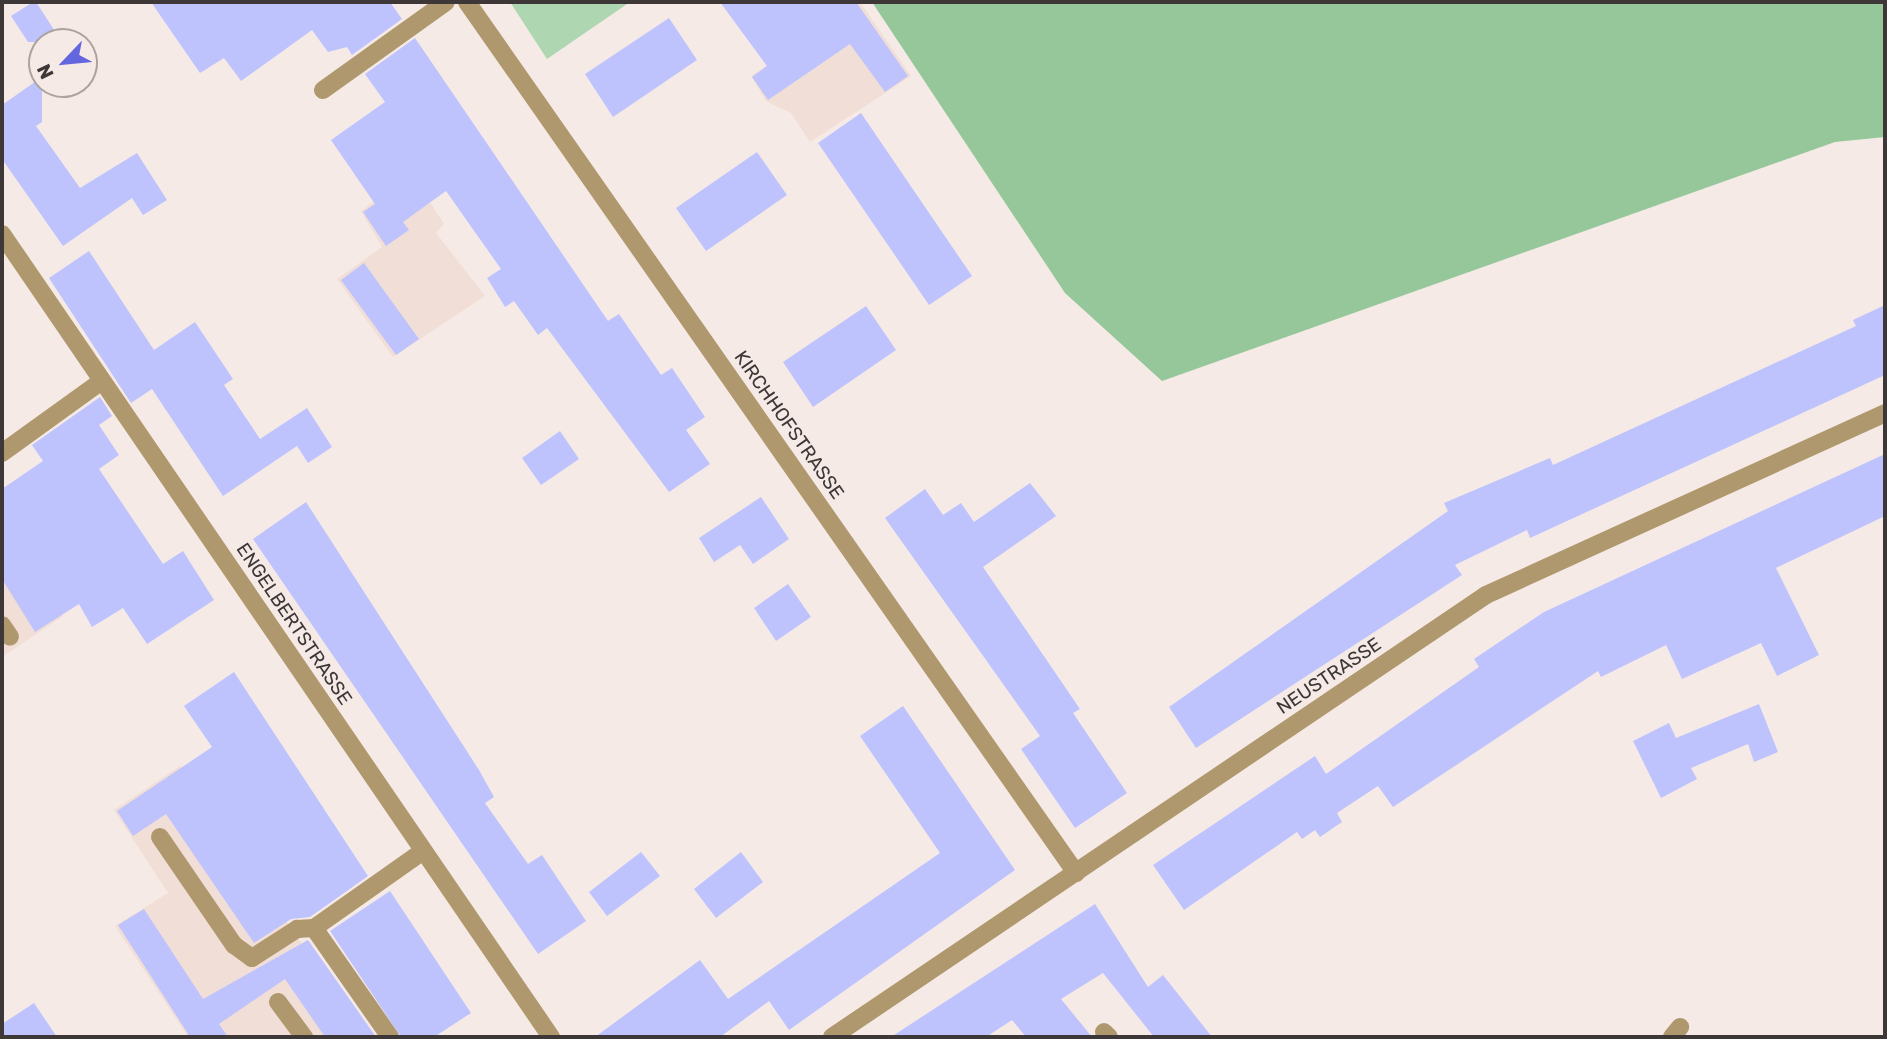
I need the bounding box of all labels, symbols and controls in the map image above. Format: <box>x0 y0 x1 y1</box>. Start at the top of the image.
north arrow <box>28 28 98 98</box>
text: N <box>32 60 59 83</box>
street label: KIRCHHOFSTRASSE <box>729 347 849 503</box>
street label: ENGELBERTSTRASSE <box>231 539 357 709</box>
street label: NEUSTRASSE <box>1273 633 1385 719</box>

